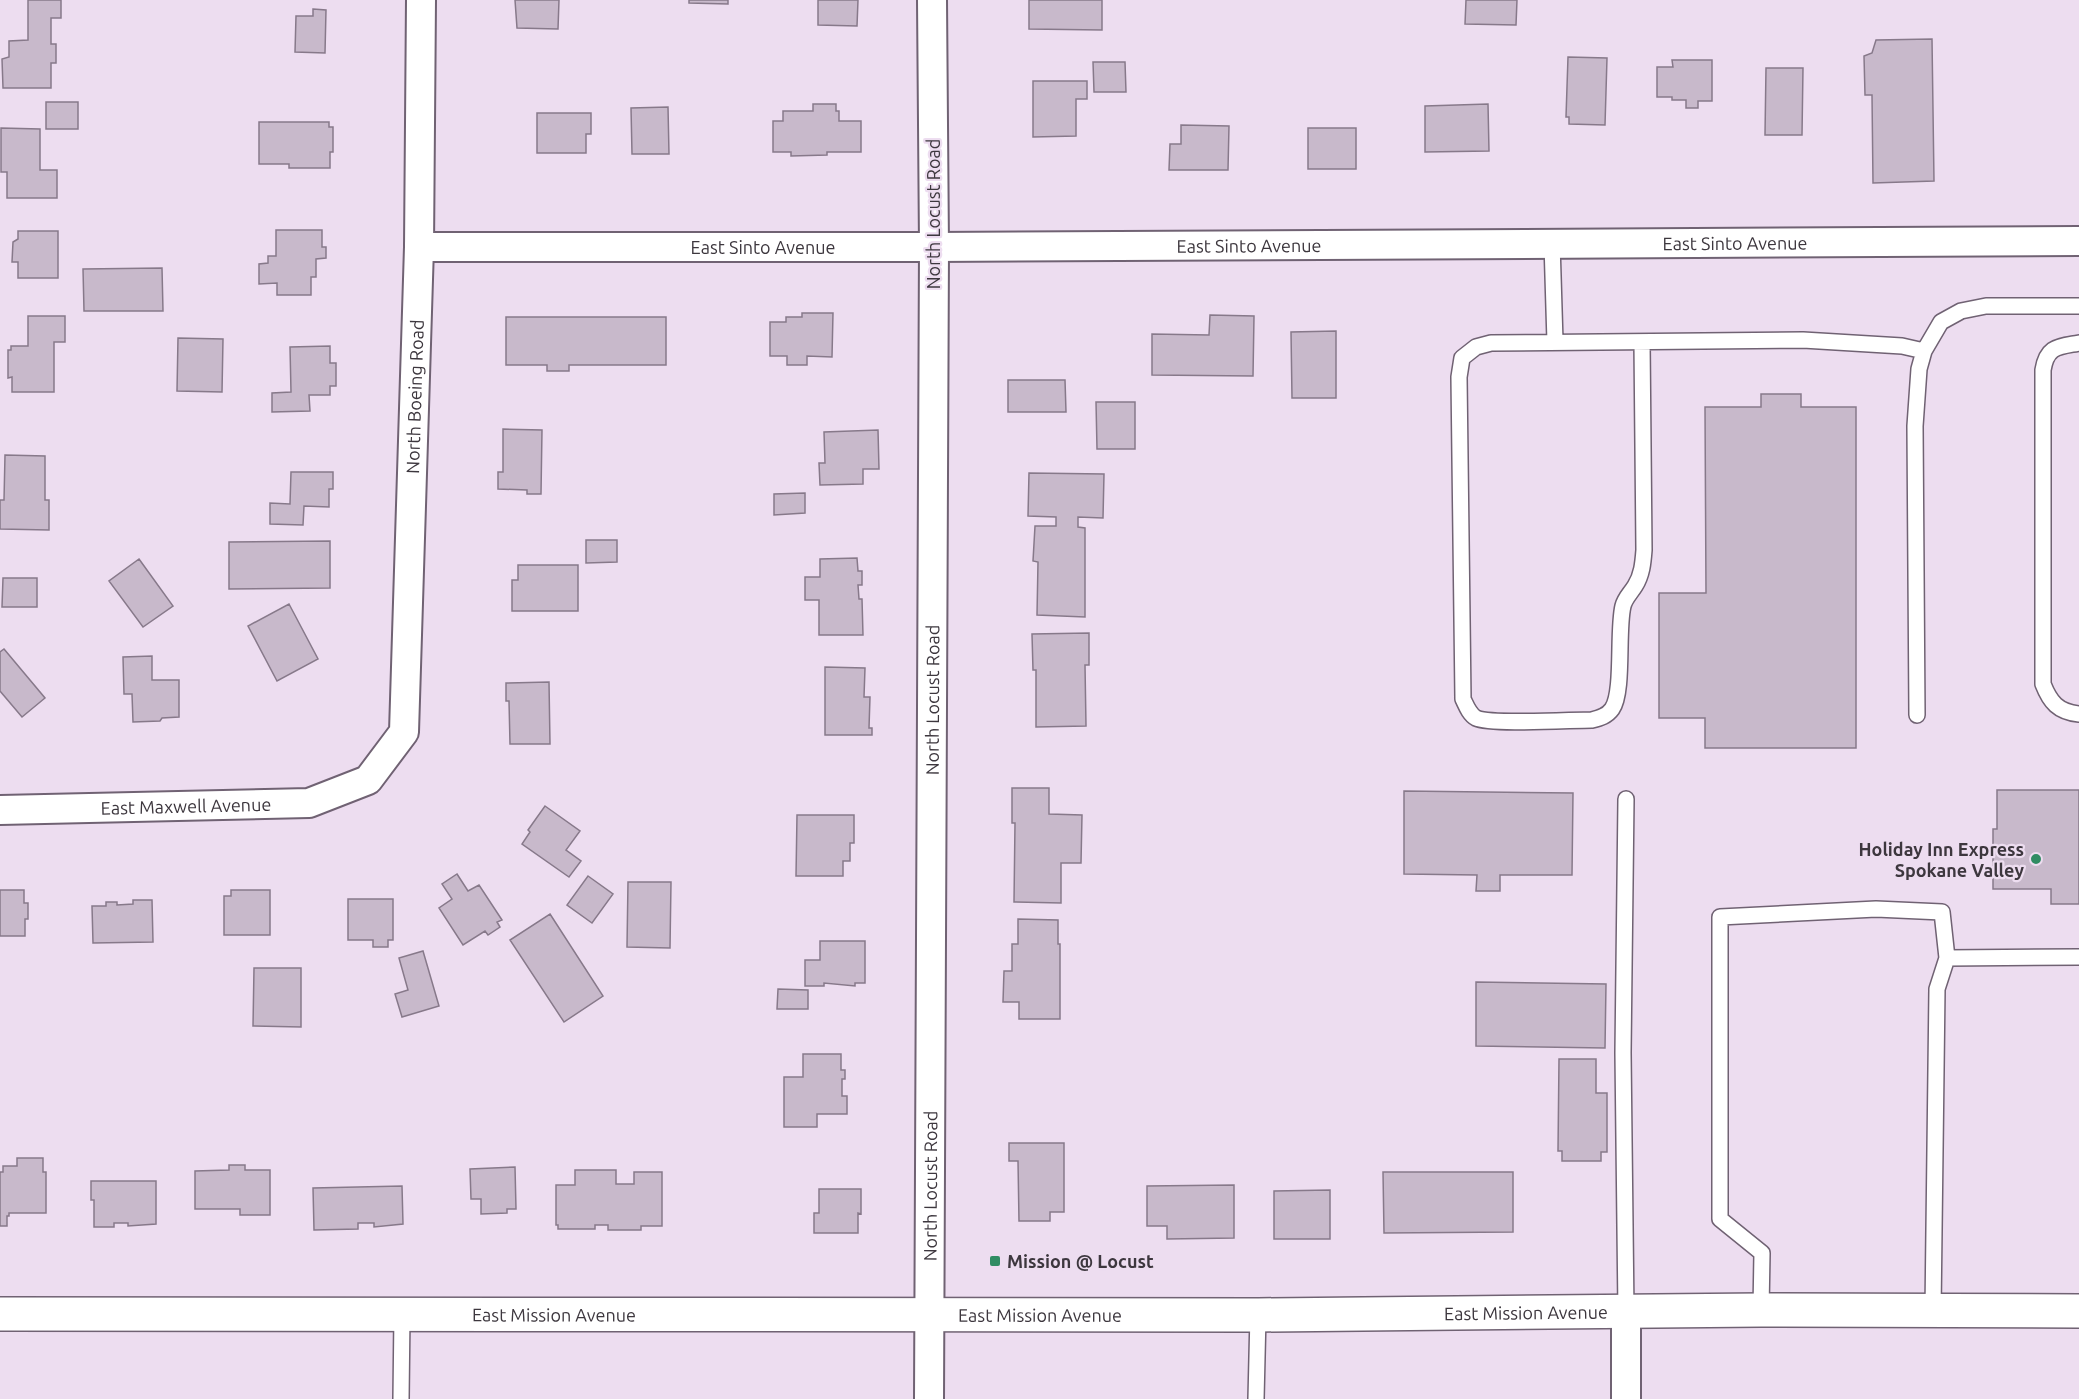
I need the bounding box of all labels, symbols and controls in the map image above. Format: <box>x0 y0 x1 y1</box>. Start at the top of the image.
street label: North Locust Road <box>923 139 943 289</box>
street label: East Sinto Avenue <box>1663 232 1807 253</box>
street label: East Sinto Avenue <box>1177 235 1321 256</box>
street label: East Sinto Avenue <box>691 237 835 257</box>
street label: North Boeing Road <box>402 319 427 474</box>
street label: North Locust Road <box>922 625 942 775</box>
street label: East Maxwell Avenue <box>100 794 271 818</box>
place label: Holiday Inn Express Spokane Valley <box>1859 839 2024 880</box>
marker: Holiday Inn Express Spokane Valley <box>2029 852 2043 866</box>
street label: North Locust Road <box>920 1111 940 1261</box>
place label: Mission @ Locust <box>1007 1251 1154 1271</box>
marker: Mission @ Locust <box>988 1254 1002 1268</box>
street label: East Mission Avenue <box>1444 1302 1608 1323</box>
street label: East Mission Avenue <box>472 1304 636 1325</box>
street label: East Mission Avenue <box>958 1305 1122 1325</box>

